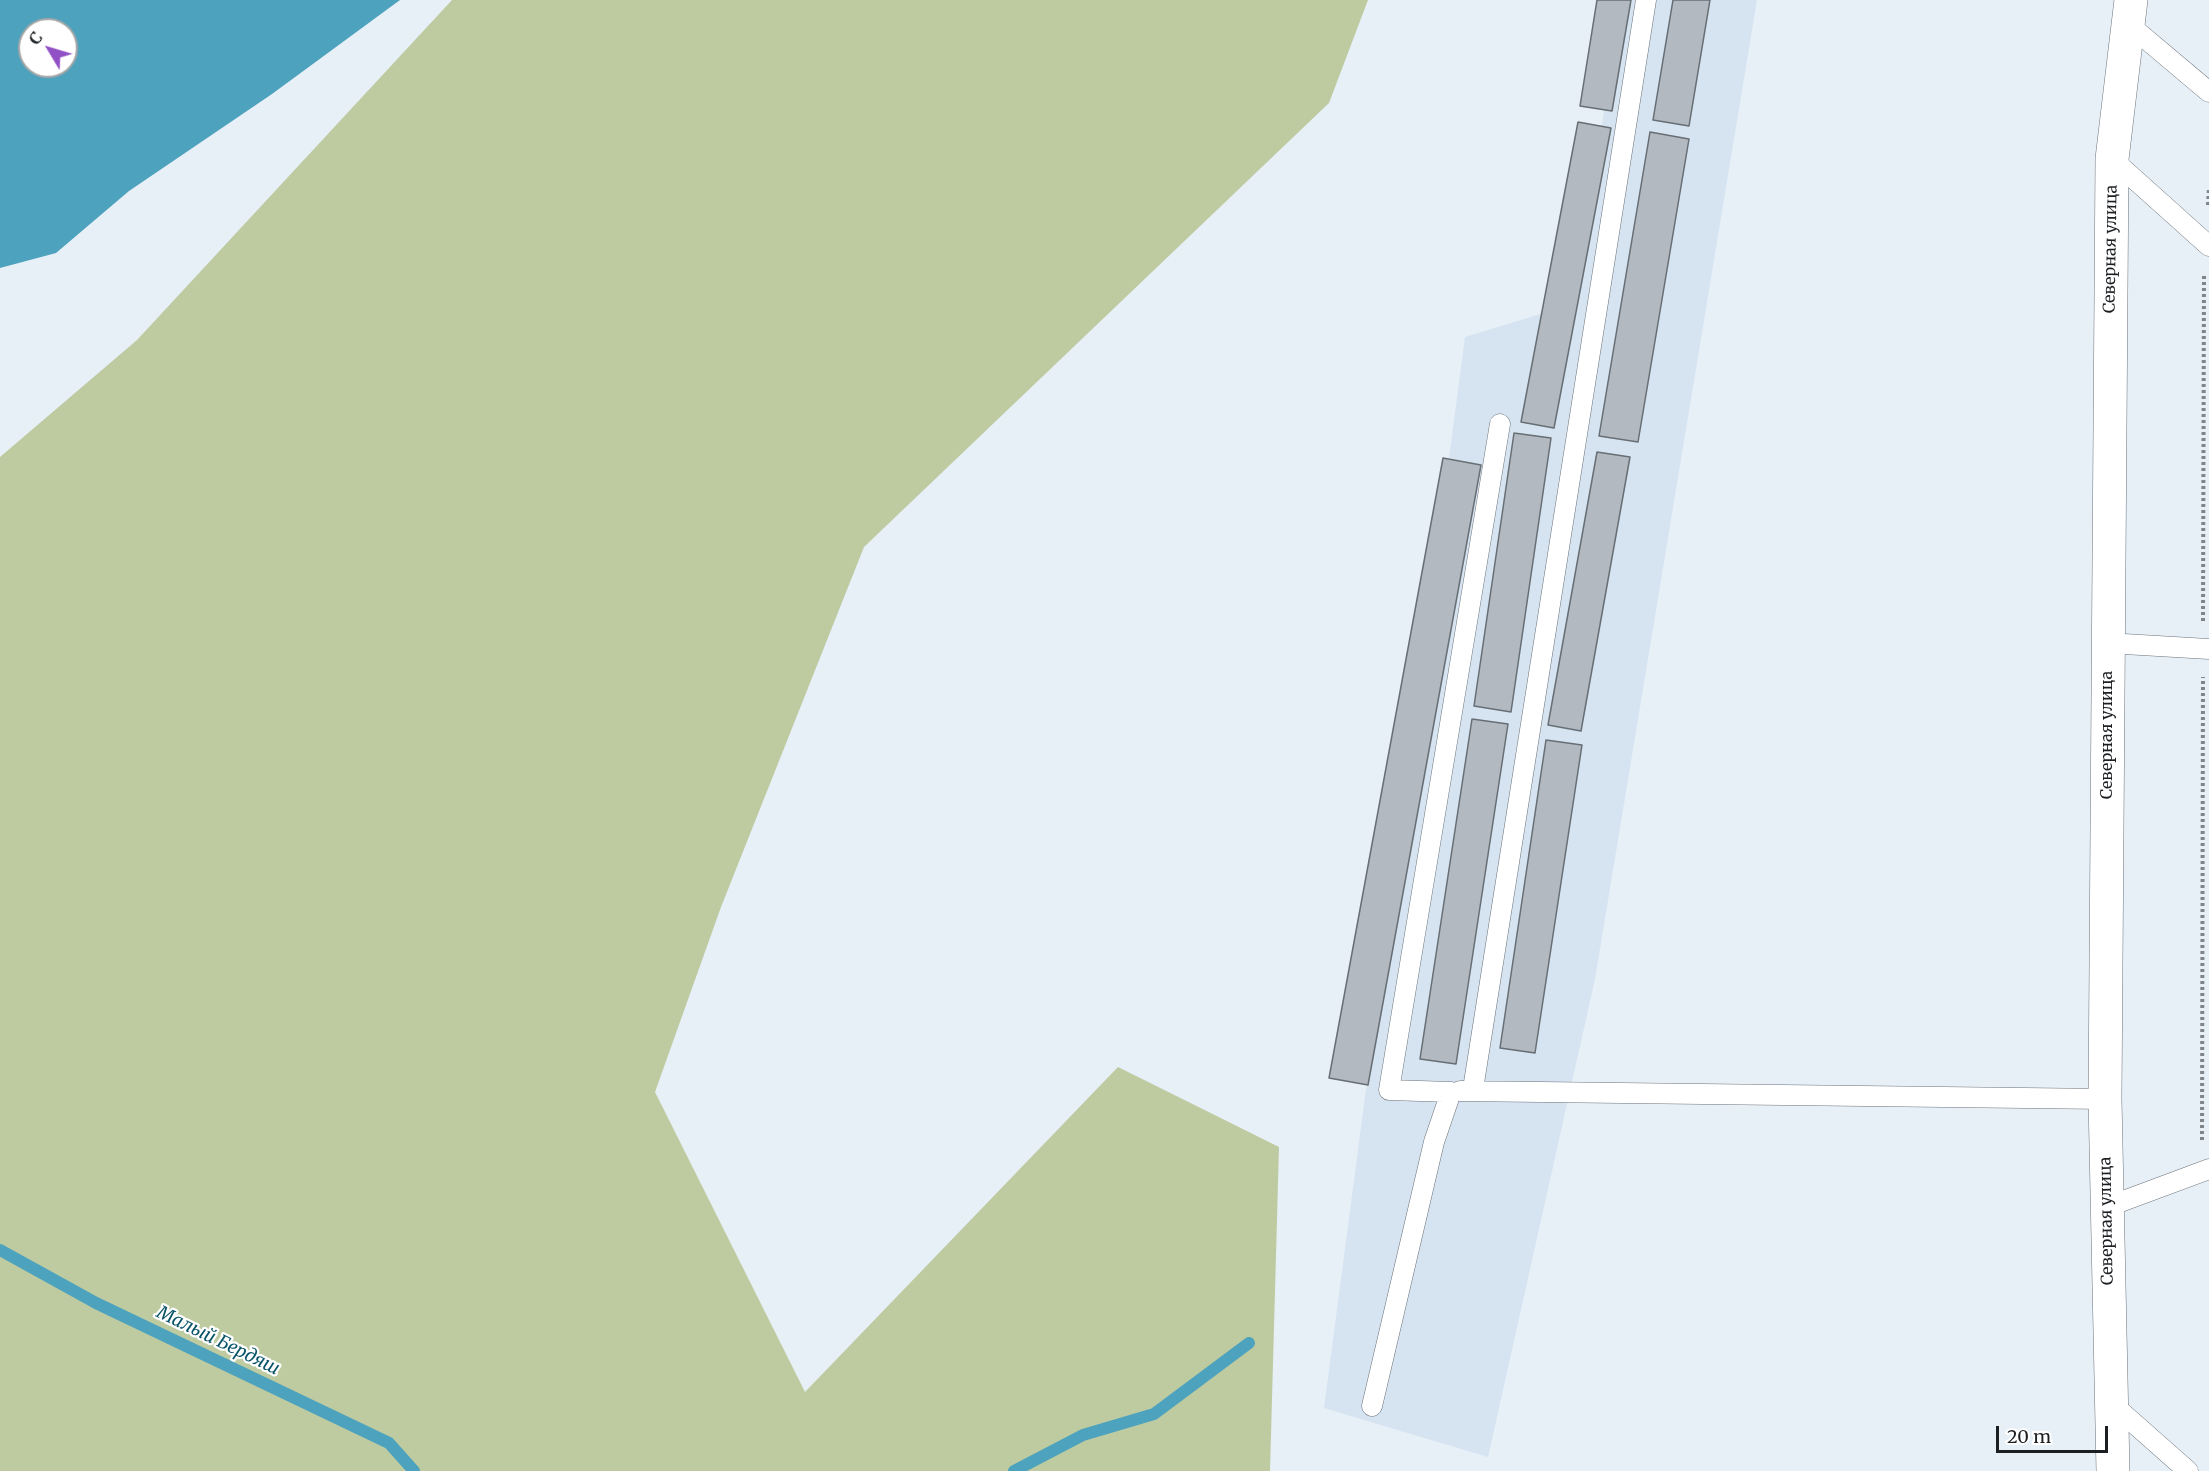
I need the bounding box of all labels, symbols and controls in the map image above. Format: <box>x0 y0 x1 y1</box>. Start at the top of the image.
north arrow <box>18 18 78 78</box>
text: С <box>24 28 47 48</box>
street label: Северная улица <box>2100 185 2122 313</box>
street label: Северная улица <box>2097 671 2117 799</box>
street label: Северная улица <box>2096 1157 2118 1285</box>
water label: Малый Бердяш <box>153 1302 283 1380</box>
scale bar <box>1999 1414 2112 1452</box>
text: 20 m <box>2007 1425 2051 1448</box>

